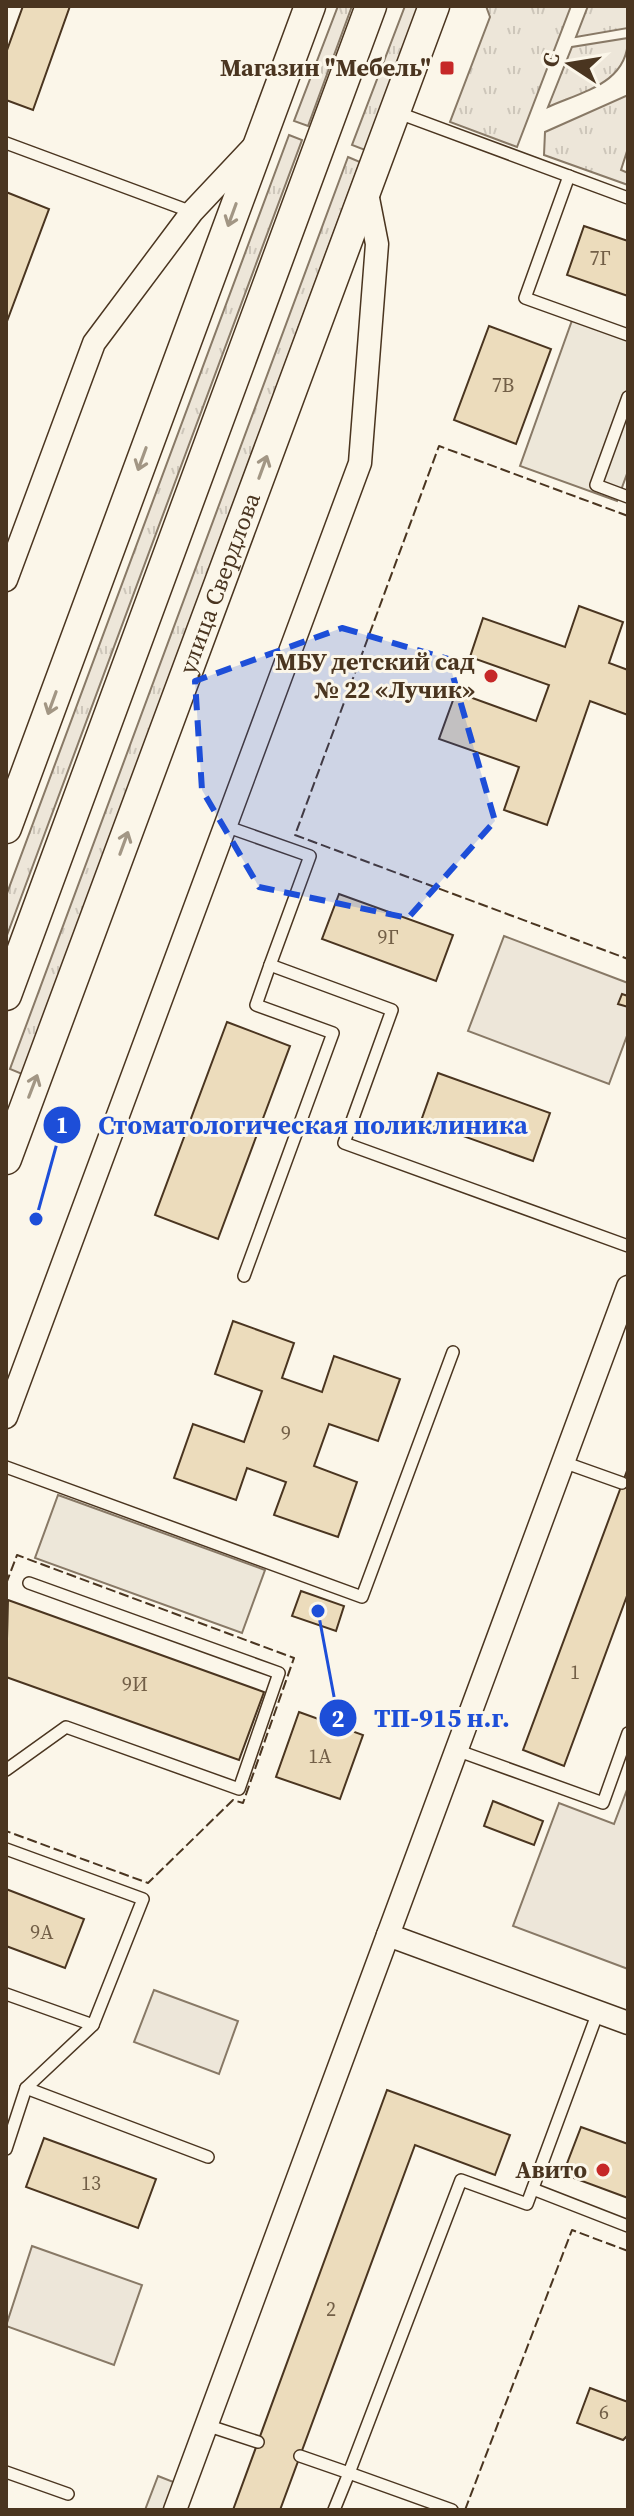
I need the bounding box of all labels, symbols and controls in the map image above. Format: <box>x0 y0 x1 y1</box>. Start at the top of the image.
north arrow <box>530 24 610 104</box>
text: С <box>534 50 567 70</box>
place label: Магазин "Мебель" <box>220 51 431 84</box>
marker: Магазин "Мебель" <box>438 59 456 77</box>
one-way arrow <box>224 202 238 227</box>
house number: 7Г <box>589 244 611 272</box>
house number: 7В <box>492 371 514 399</box>
one-way arrow <box>134 446 148 471</box>
one-way arrow <box>257 456 271 480</box>
street label: улица Свердлова <box>170 487 268 679</box>
place label: МБУ детский сад № 22 «Лучик» <box>275 645 475 706</box>
marker: МБУ детский сад № 22 «Лучик» <box>482 667 500 685</box>
one-way arrow <box>44 690 58 715</box>
one-way arrow <box>118 831 132 855</box>
house number: 9Г <box>377 923 399 951</box>
one-way arrow <box>27 1074 42 1099</box>
callout: Стоматологическая поликлиника <box>42 1100 544 1150</box>
text: Стоматологическая поликлиника <box>98 1107 528 1143</box>
text: 1 <box>55 1108 69 1141</box>
house number: 9 <box>281 1419 291 1447</box>
house number: 1 <box>570 1658 580 1686</box>
house number: 9И <box>122 1670 148 1698</box>
callout: ТП-915 н.г. <box>318 1693 526 1743</box>
text: ТП-915 н.г. <box>374 1700 510 1736</box>
text: 2 <box>331 1702 345 1735</box>
house number: 1А <box>308 1742 332 1770</box>
house number: 9А <box>30 1918 54 1946</box>
place label: Авито <box>515 2153 587 2186</box>
marker: Авито <box>594 2161 612 2179</box>
house number: 13 <box>81 2169 101 2197</box>
house number: 2 <box>326 2295 336 2323</box>
house number: 6 <box>599 2398 609 2426</box>

